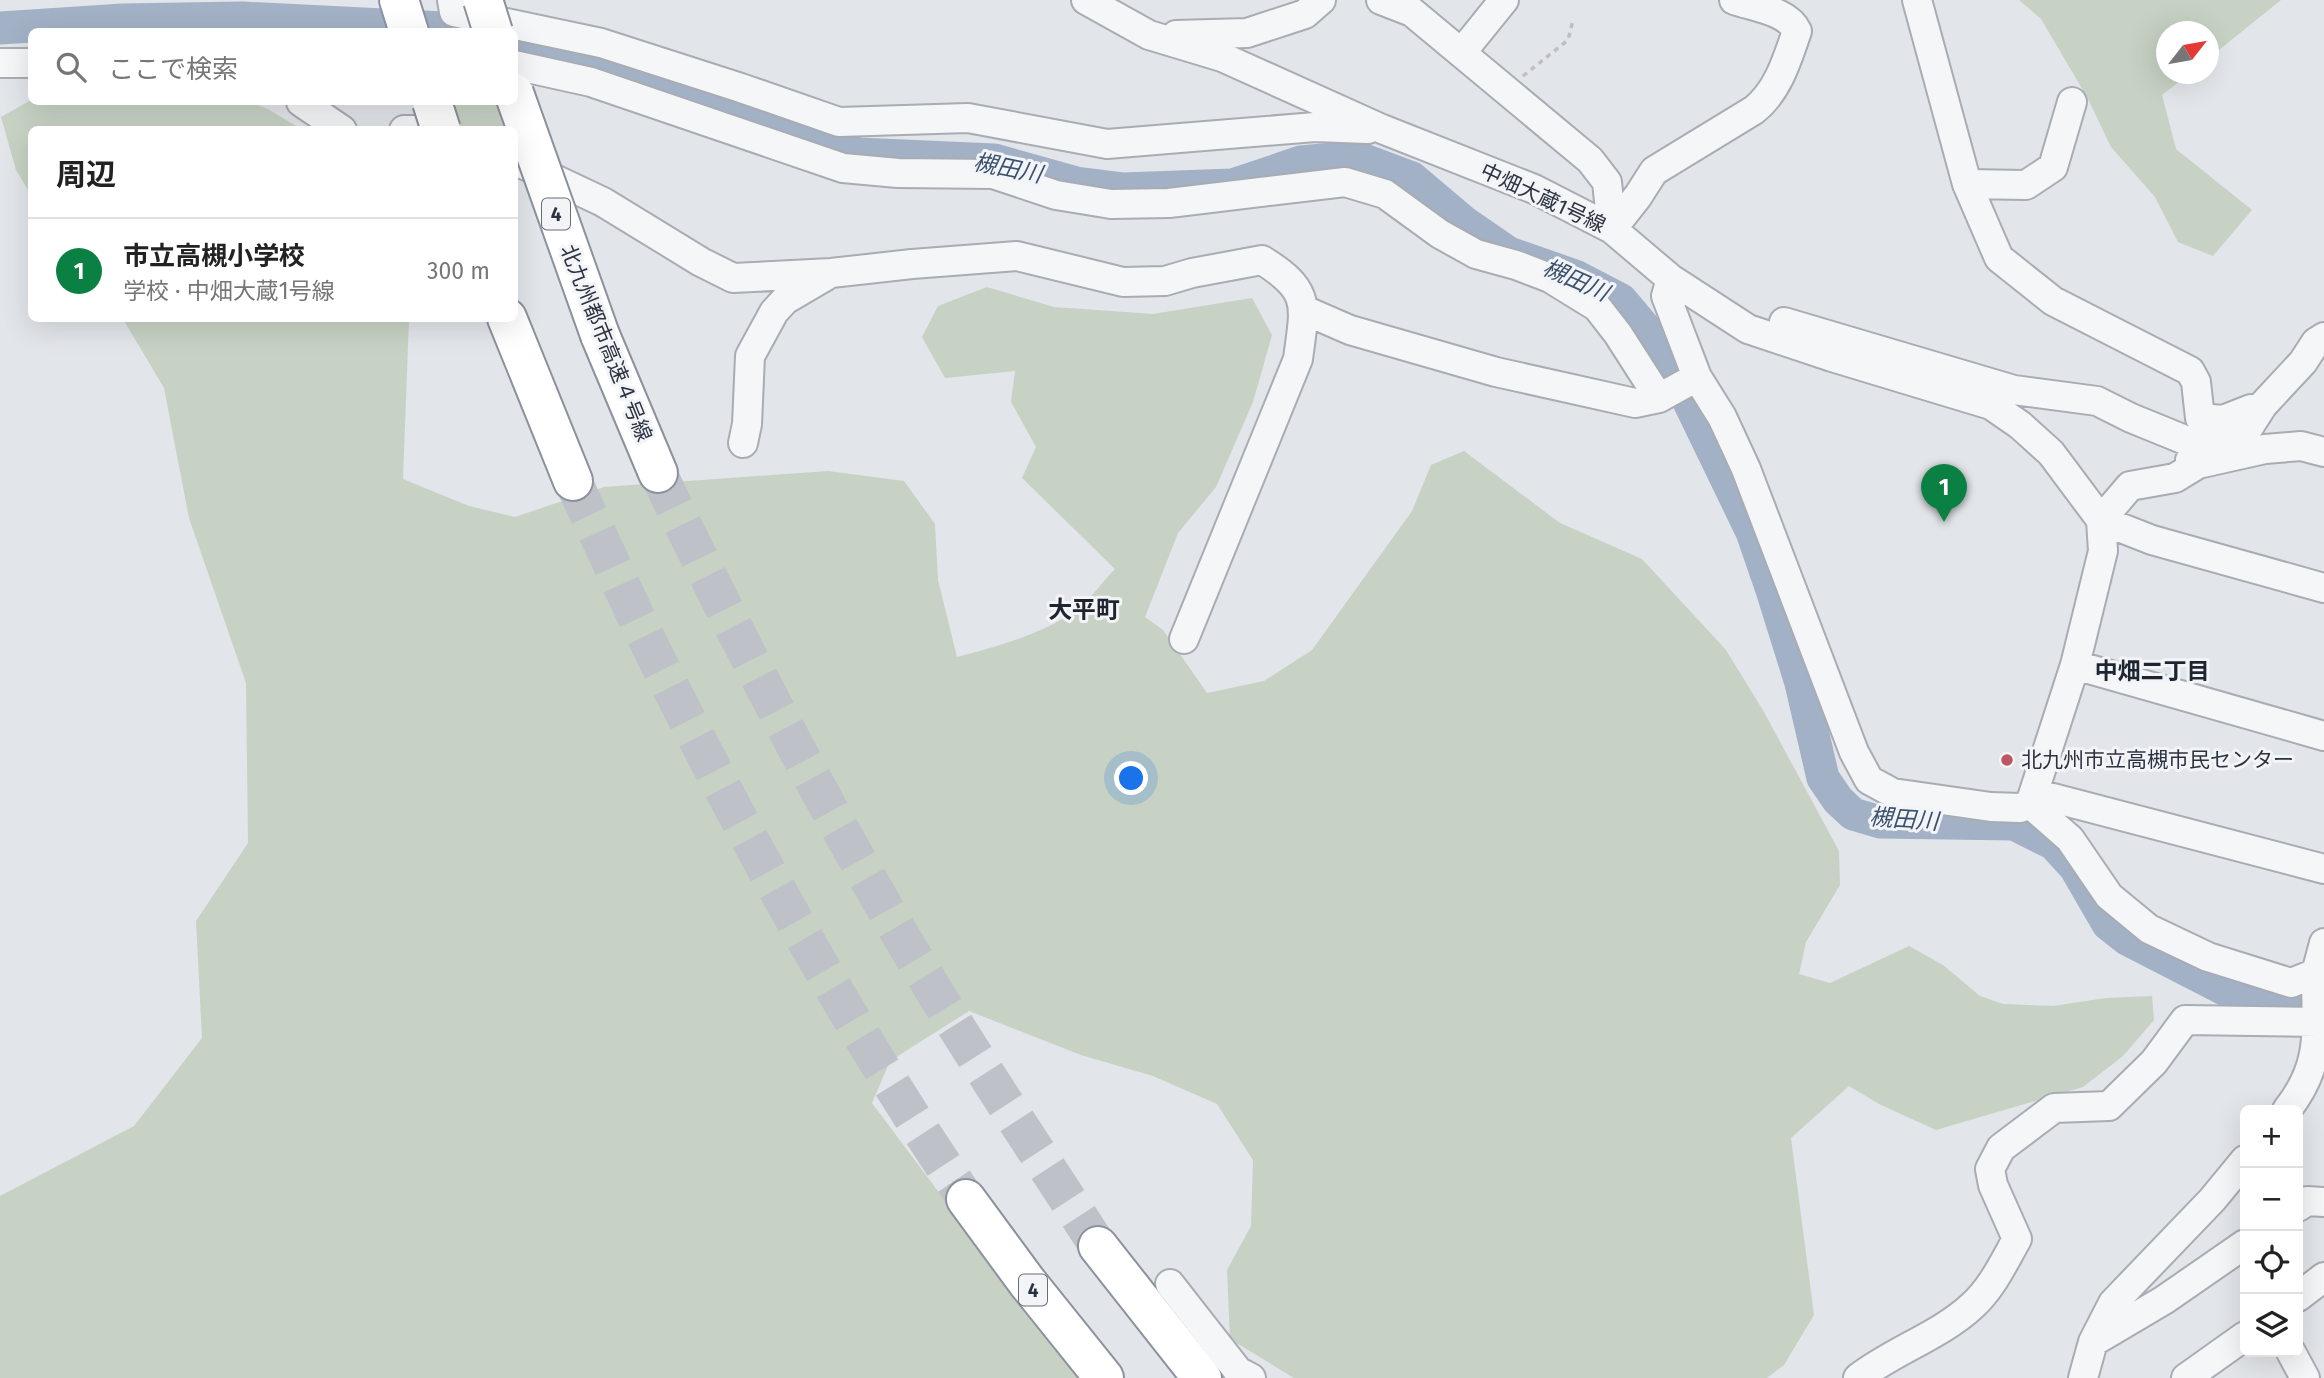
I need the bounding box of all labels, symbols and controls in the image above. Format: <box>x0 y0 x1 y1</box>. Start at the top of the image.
north arrow <box>2156 21 2219 84</box>
search box <box>28 28 518 105</box>
icon: search <box>52 48 90 86</box>
text: ここで検索 <box>108 54 238 85</box>
water label: 槻田川 <box>971 148 1047 189</box>
text: 周辺 <box>56 157 116 193</box>
street label: 中畑大蔵1号線 <box>1476 158 1610 238</box>
road number: 4 <box>542 198 570 230</box>
text: 市立高槻小学校 <box>123 241 305 272</box>
street label: 北九州都市高速４号線 <box>555 241 657 445</box>
water label: 槻田川 <box>1539 253 1616 308</box>
text: 1 <box>74 257 84 285</box>
text: 300 m <box>427 257 490 285</box>
text: 学校 · 中畑大蔵1号線 <box>123 277 335 305</box>
pin: 1 <box>1921 464 1967 522</box>
district label: 大平町 <box>1048 596 1120 624</box>
district label: 中畑二丁目 <box>2095 657 2210 685</box>
place label: 北九州市立高槻市民センター <box>2021 747 2294 773</box>
marker: 北九州市立高槻市民センター <box>1999 752 2015 768</box>
your location <box>1114 761 1148 795</box>
water label: 槻田川 <box>1869 803 1942 836</box>
map controls <box>2240 1105 2303 1357</box>
button: + <box>2240 1105 2303 1168</box>
button: − <box>2240 1168 2303 1231</box>
button: locate <box>2240 1231 2303 1294</box>
road number: 4 <box>1019 1274 1047 1306</box>
button: layers <box>2240 1294 2303 1357</box>

